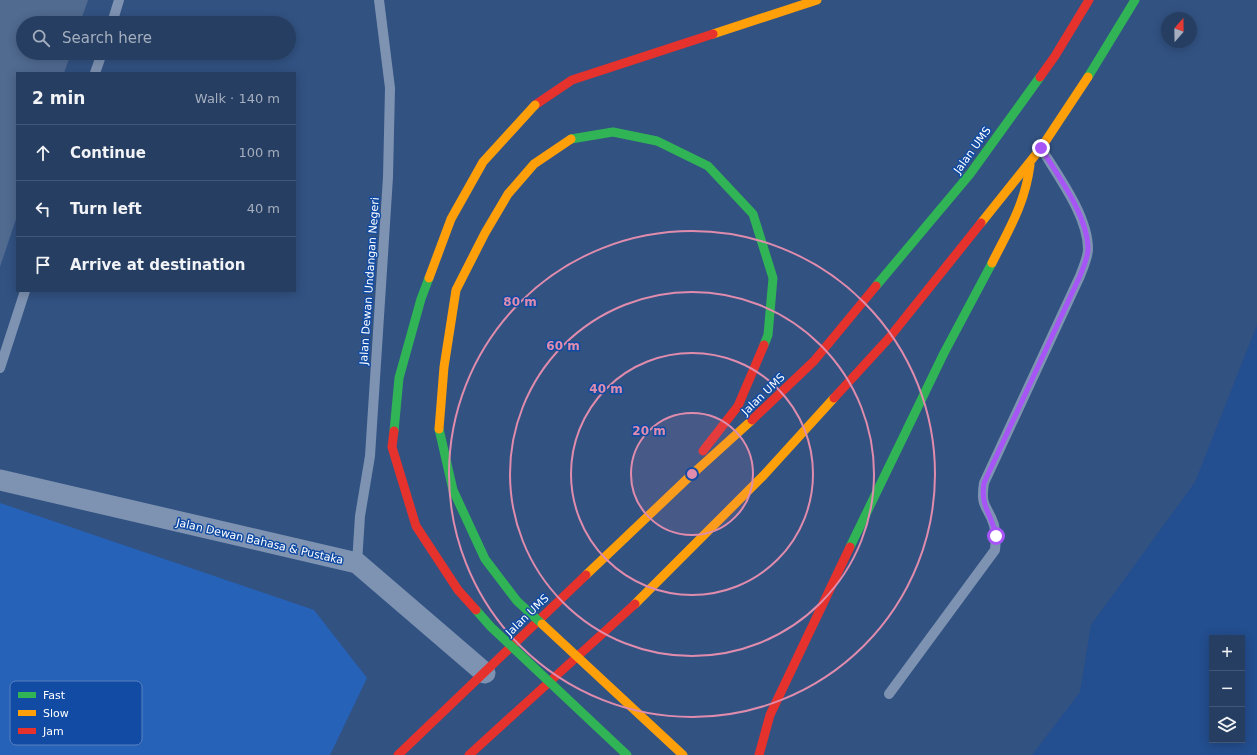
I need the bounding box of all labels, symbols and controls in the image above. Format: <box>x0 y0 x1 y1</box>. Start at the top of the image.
north arrow <box>1161 12 1197 48</box>
search box <box>16 16 296 60</box>
icon: search <box>30 27 52 49</box>
text: Search here <box>62 29 152 47</box>
text: 2 min <box>32 88 85 108</box>
text: Walk · 140 m <box>195 91 280 106</box>
street label: Jalan UMS <box>950 124 994 177</box>
route end <box>1032 139 1050 157</box>
icon: ahead <box>32 142 54 164</box>
text: Continue <box>70 144 146 162</box>
text: 100 m <box>238 145 280 160</box>
street label: Jalan Dewan Undangan Negeri <box>357 197 382 366</box>
icon: left <box>32 198 54 220</box>
text: Turn left <box>70 200 142 218</box>
text: 40 m <box>247 201 280 216</box>
icon: arrive <box>32 254 54 276</box>
text: Arrive at destination <box>70 256 245 274</box>
text: 80 m <box>503 295 537 309</box>
text: 60 m <box>546 339 580 353</box>
street label: Jalan UMS <box>738 371 788 419</box>
text: 40 m <box>589 382 623 396</box>
text: 20 m <box>632 424 666 438</box>
centre of rings <box>685 467 699 481</box>
street label: Jalan Dewan Bahasa & Pustaka <box>174 516 345 567</box>
route start <box>987 527 1005 545</box>
street label: Jalan UMS <box>502 592 552 640</box>
map controls <box>1209 635 1245 743</box>
button: + <box>1209 635 1245 671</box>
button: − <box>1209 671 1245 707</box>
legend <box>10 681 142 745</box>
text: Fast <box>43 689 66 702</box>
text: Slow <box>43 707 69 720</box>
button: layers <box>1209 707 1245 743</box>
text: Jam <box>42 725 64 738</box>

